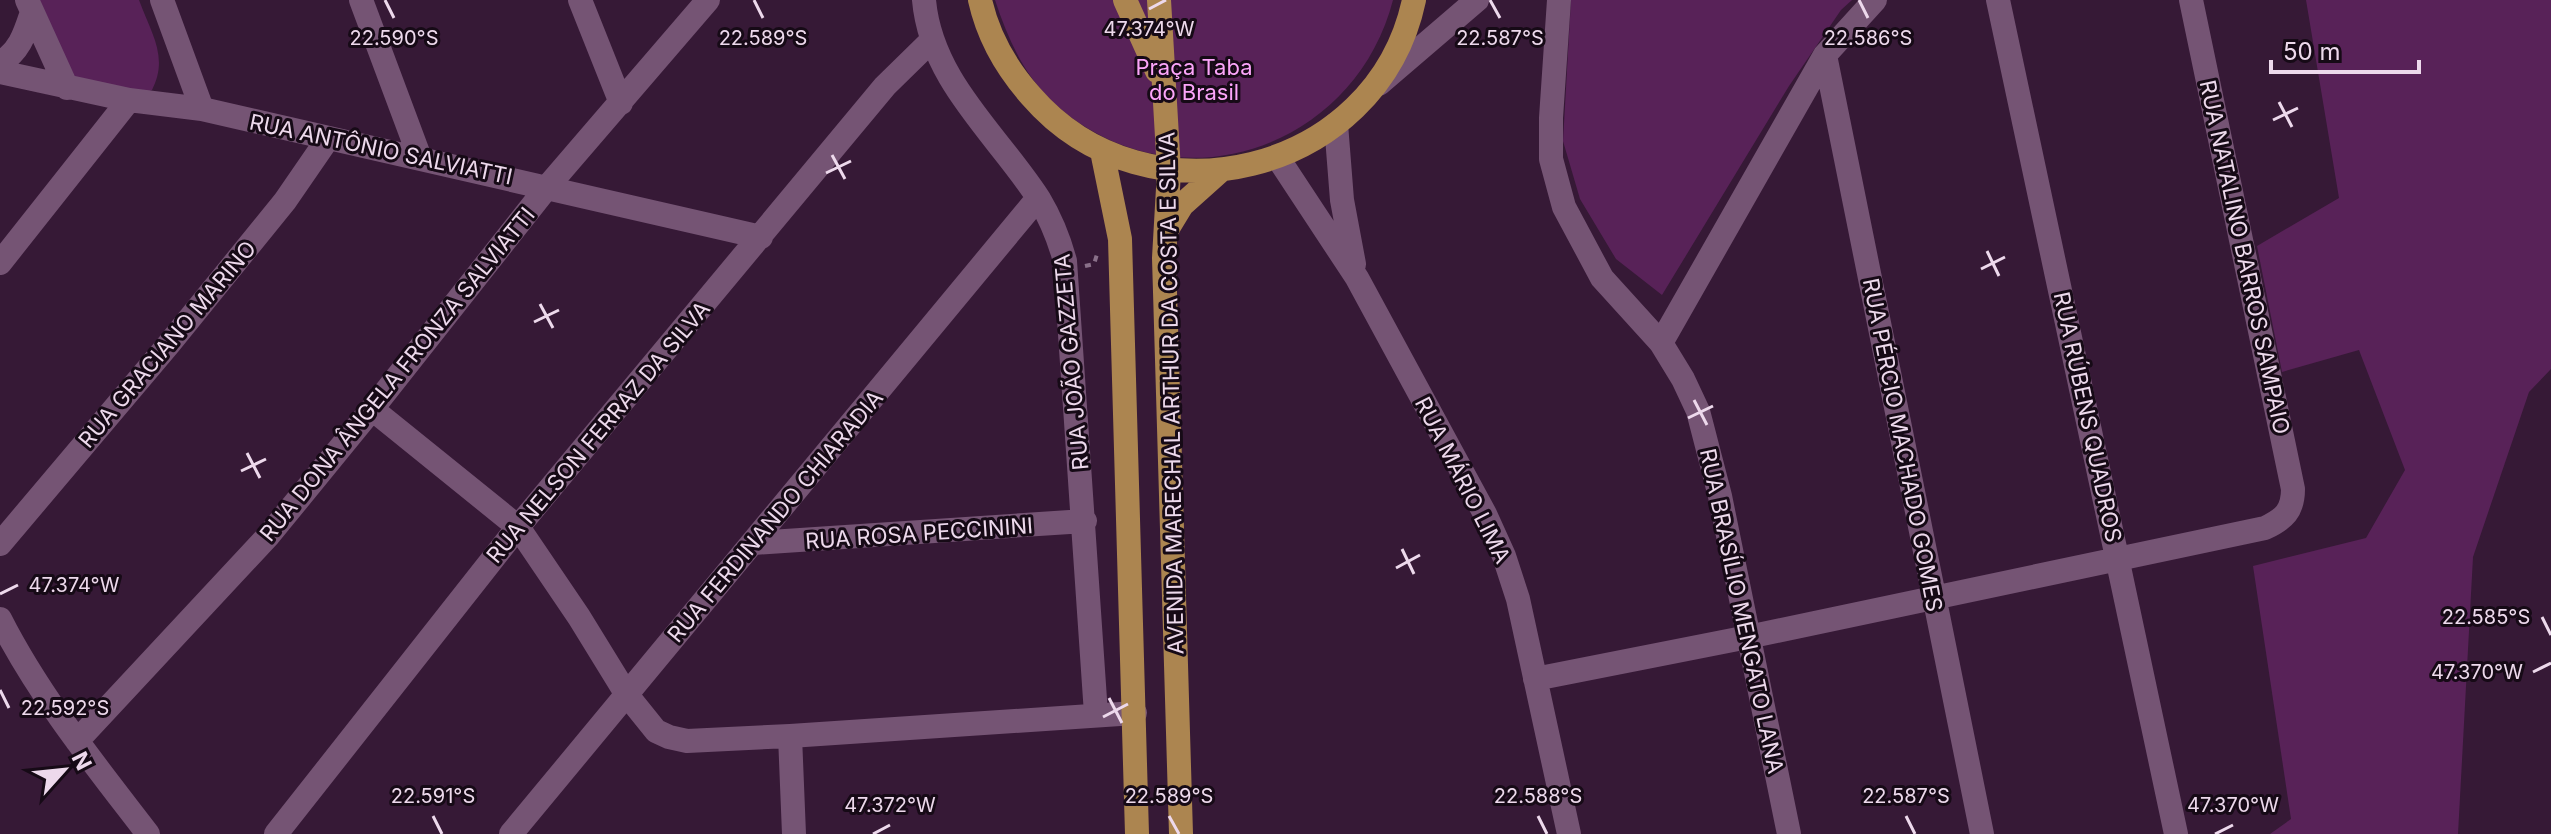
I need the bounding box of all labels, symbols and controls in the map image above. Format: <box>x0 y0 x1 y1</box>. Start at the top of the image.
text: 47.374°W <box>1104 17 1195 41</box>
scale bar <box>2271 24 2419 74</box>
text: 22.590°S <box>350 26 439 50</box>
text: 22.589°S <box>719 26 807 50</box>
text: 22.587°S <box>1456 26 1544 50</box>
text: 22.586°S <box>1824 26 1912 50</box>
text: 50 m <box>2283 37 2341 66</box>
park label: Praça Taba do Brasil <box>1136 54 1253 105</box>
street label: RUA NATALINO BARROS SAMPAIO <box>2195 78 2295 436</box>
street label: RUA ANTÔNIO SALVIATTI <box>247 108 515 190</box>
street label: AVENIDA MARECHAL ARTHUR DA COSTA E SILVA <box>1153 131 1189 655</box>
street label: RUA DONA ÂNGELA FRONZA SALVIATTI <box>254 202 540 546</box>
street label: RUA GRACIANO MARINO <box>73 235 261 453</box>
street label: RUA JOÃO GAZZETA <box>1049 253 1093 471</box>
street label: RUA PÉRCIO MACHADO GOMES <box>1858 276 1948 614</box>
street label: RUA RÚBENS QUADROS <box>2049 289 2127 545</box>
street label: RUA NELSON FERRAZ DA SILVA <box>481 296 715 568</box>
street label: RUA FERDINANDO CHIARADIA <box>662 385 888 647</box>
street label: RUA MÁRIO LIMA <box>1410 393 1516 567</box>
street label: RUA BRASÍLIO MENGATO LANA <box>1695 446 1789 776</box>
street label: RUA ROSA PECCININI <box>804 512 1034 554</box>
text: 47.374°W <box>29 573 120 597</box>
text: 22.585°S <box>2442 605 2530 629</box>
text: 47.370°W <box>2431 660 2523 684</box>
text: 22.592°S <box>21 696 109 720</box>
north arrow <box>24 730 104 810</box>
text: N <box>66 748 97 774</box>
text: 22.591°S <box>391 784 475 808</box>
text: 22.589°S <box>1125 784 1213 808</box>
text: 22.588°S <box>1494 784 1582 808</box>
text: 22.587°S <box>1862 784 1950 808</box>
text: 47.372°W <box>844 793 936 817</box>
text: 47.370°W <box>2187 793 2279 817</box>

